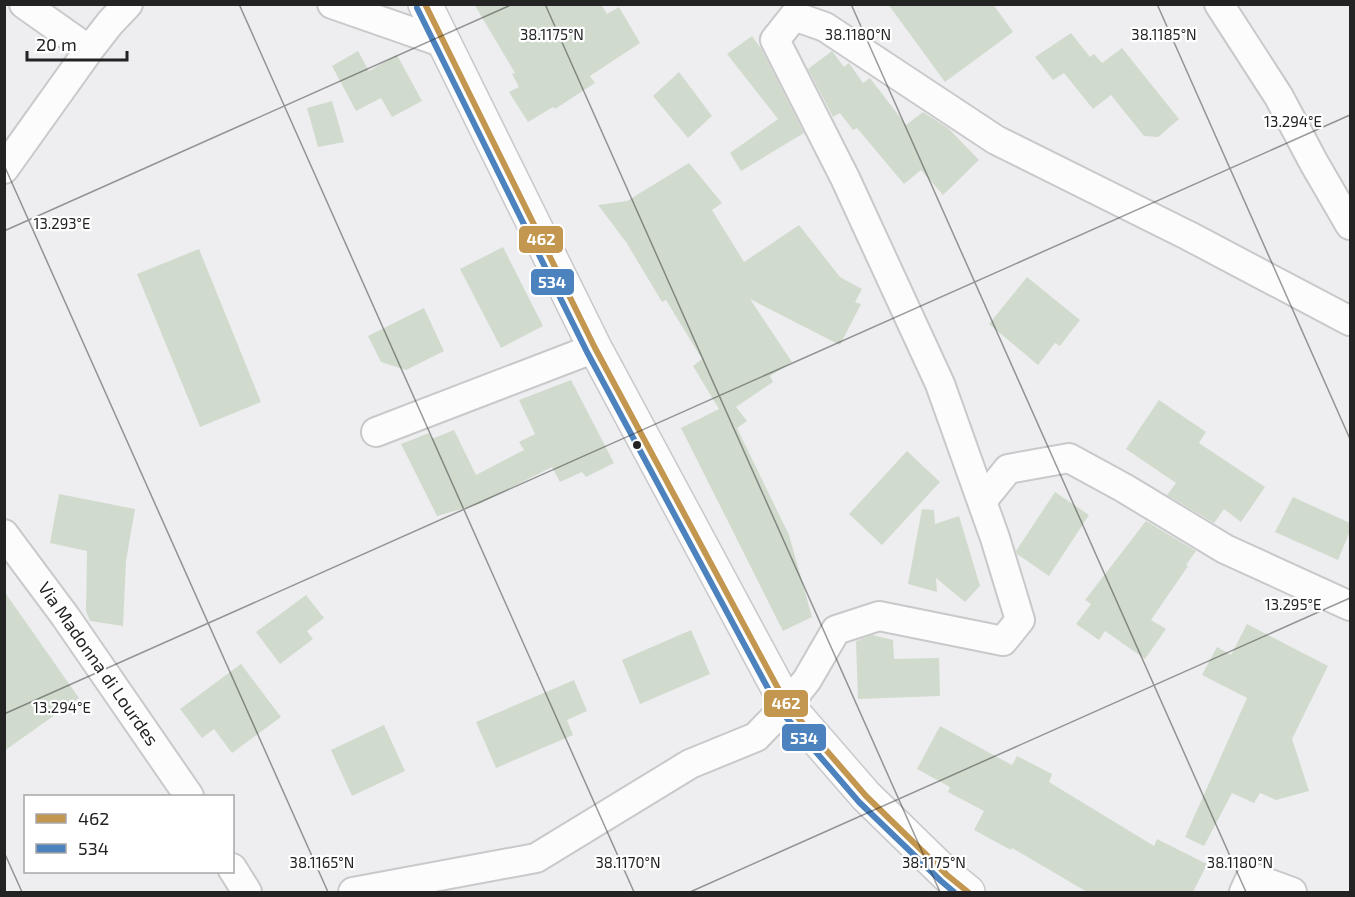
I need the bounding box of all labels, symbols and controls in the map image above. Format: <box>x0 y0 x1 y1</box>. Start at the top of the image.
scale bar <box>27 24 128 62</box>
text: 38.1175°N <box>520 25 584 43</box>
text: 38.1180°N <box>825 25 891 43</box>
text: 38.1185°N <box>1131 25 1197 43</box>
text: 20 m <box>36 33 77 55</box>
text: 13.294°E <box>1264 112 1322 130</box>
text: 13.293°E <box>34 214 90 232</box>
line badge: 462 <box>518 225 564 254</box>
text: 462 <box>527 229 555 248</box>
line badge: 534 <box>530 268 575 296</box>
text: 534 <box>538 272 566 291</box>
unlabelled marker <box>631 439 643 451</box>
street label: Via Madonna di Lourdes <box>34 577 164 750</box>
text: 13.295°E <box>1265 595 1321 613</box>
line badge: 462 <box>763 689 809 718</box>
text: 462 <box>772 693 800 712</box>
text: 13.294°E <box>33 698 91 716</box>
line badge: 534 <box>781 723 827 752</box>
text: 534 <box>790 728 818 747</box>
legend <box>24 795 234 873</box>
text: 462 <box>78 807 109 829</box>
text: 534 <box>78 837 109 859</box>
text: 38.1165°N <box>290 853 354 871</box>
text: 38.1170°N <box>596 853 660 871</box>
text: 38.1175°N <box>902 853 966 871</box>
text: 38.1180°N <box>1207 853 1273 871</box>

